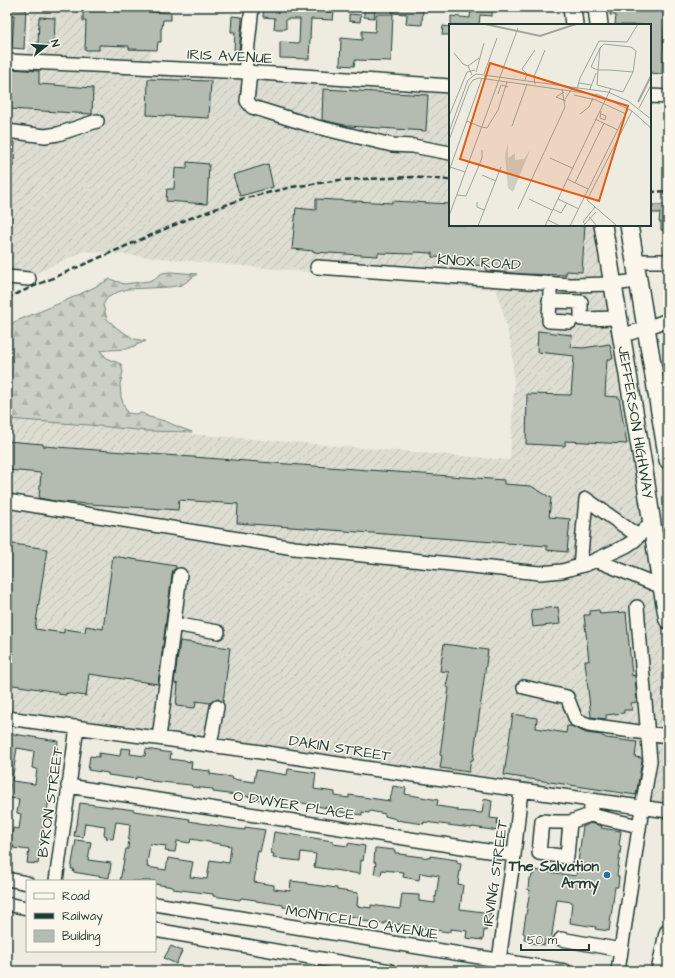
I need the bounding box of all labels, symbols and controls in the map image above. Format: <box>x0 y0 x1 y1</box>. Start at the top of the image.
inset map <box>449 24 651 226</box>
north arrow <box>26 26 66 66</box>
text: N <box>47 38 63 49</box>
street label: IRIS AVENUE <box>187 44 273 69</box>
street label: KNOX ROAD <box>437 249 522 276</box>
street label: JEFFERSON HIGHWAY <box>612 344 658 500</box>
street label: DAKIN STREET <box>287 730 393 767</box>
street label: BYRON STREET <box>32 745 69 859</box>
street label: O DWYER PLACE <box>232 786 356 825</box>
street label: IRVING STREET <box>478 818 513 928</box>
place label: The Salvation Army <box>508 856 600 895</box>
marker: The Salvation Army <box>602 870 612 880</box>
legend <box>26 880 156 952</box>
text: Road <box>62 888 90 905</box>
street label: MONTICELLO AVENUE <box>284 900 440 945</box>
text: Railway <box>62 908 103 926</box>
scale bar <box>521 926 589 952</box>
text: Building <box>62 928 100 946</box>
text: 50 m <box>527 932 558 949</box>

